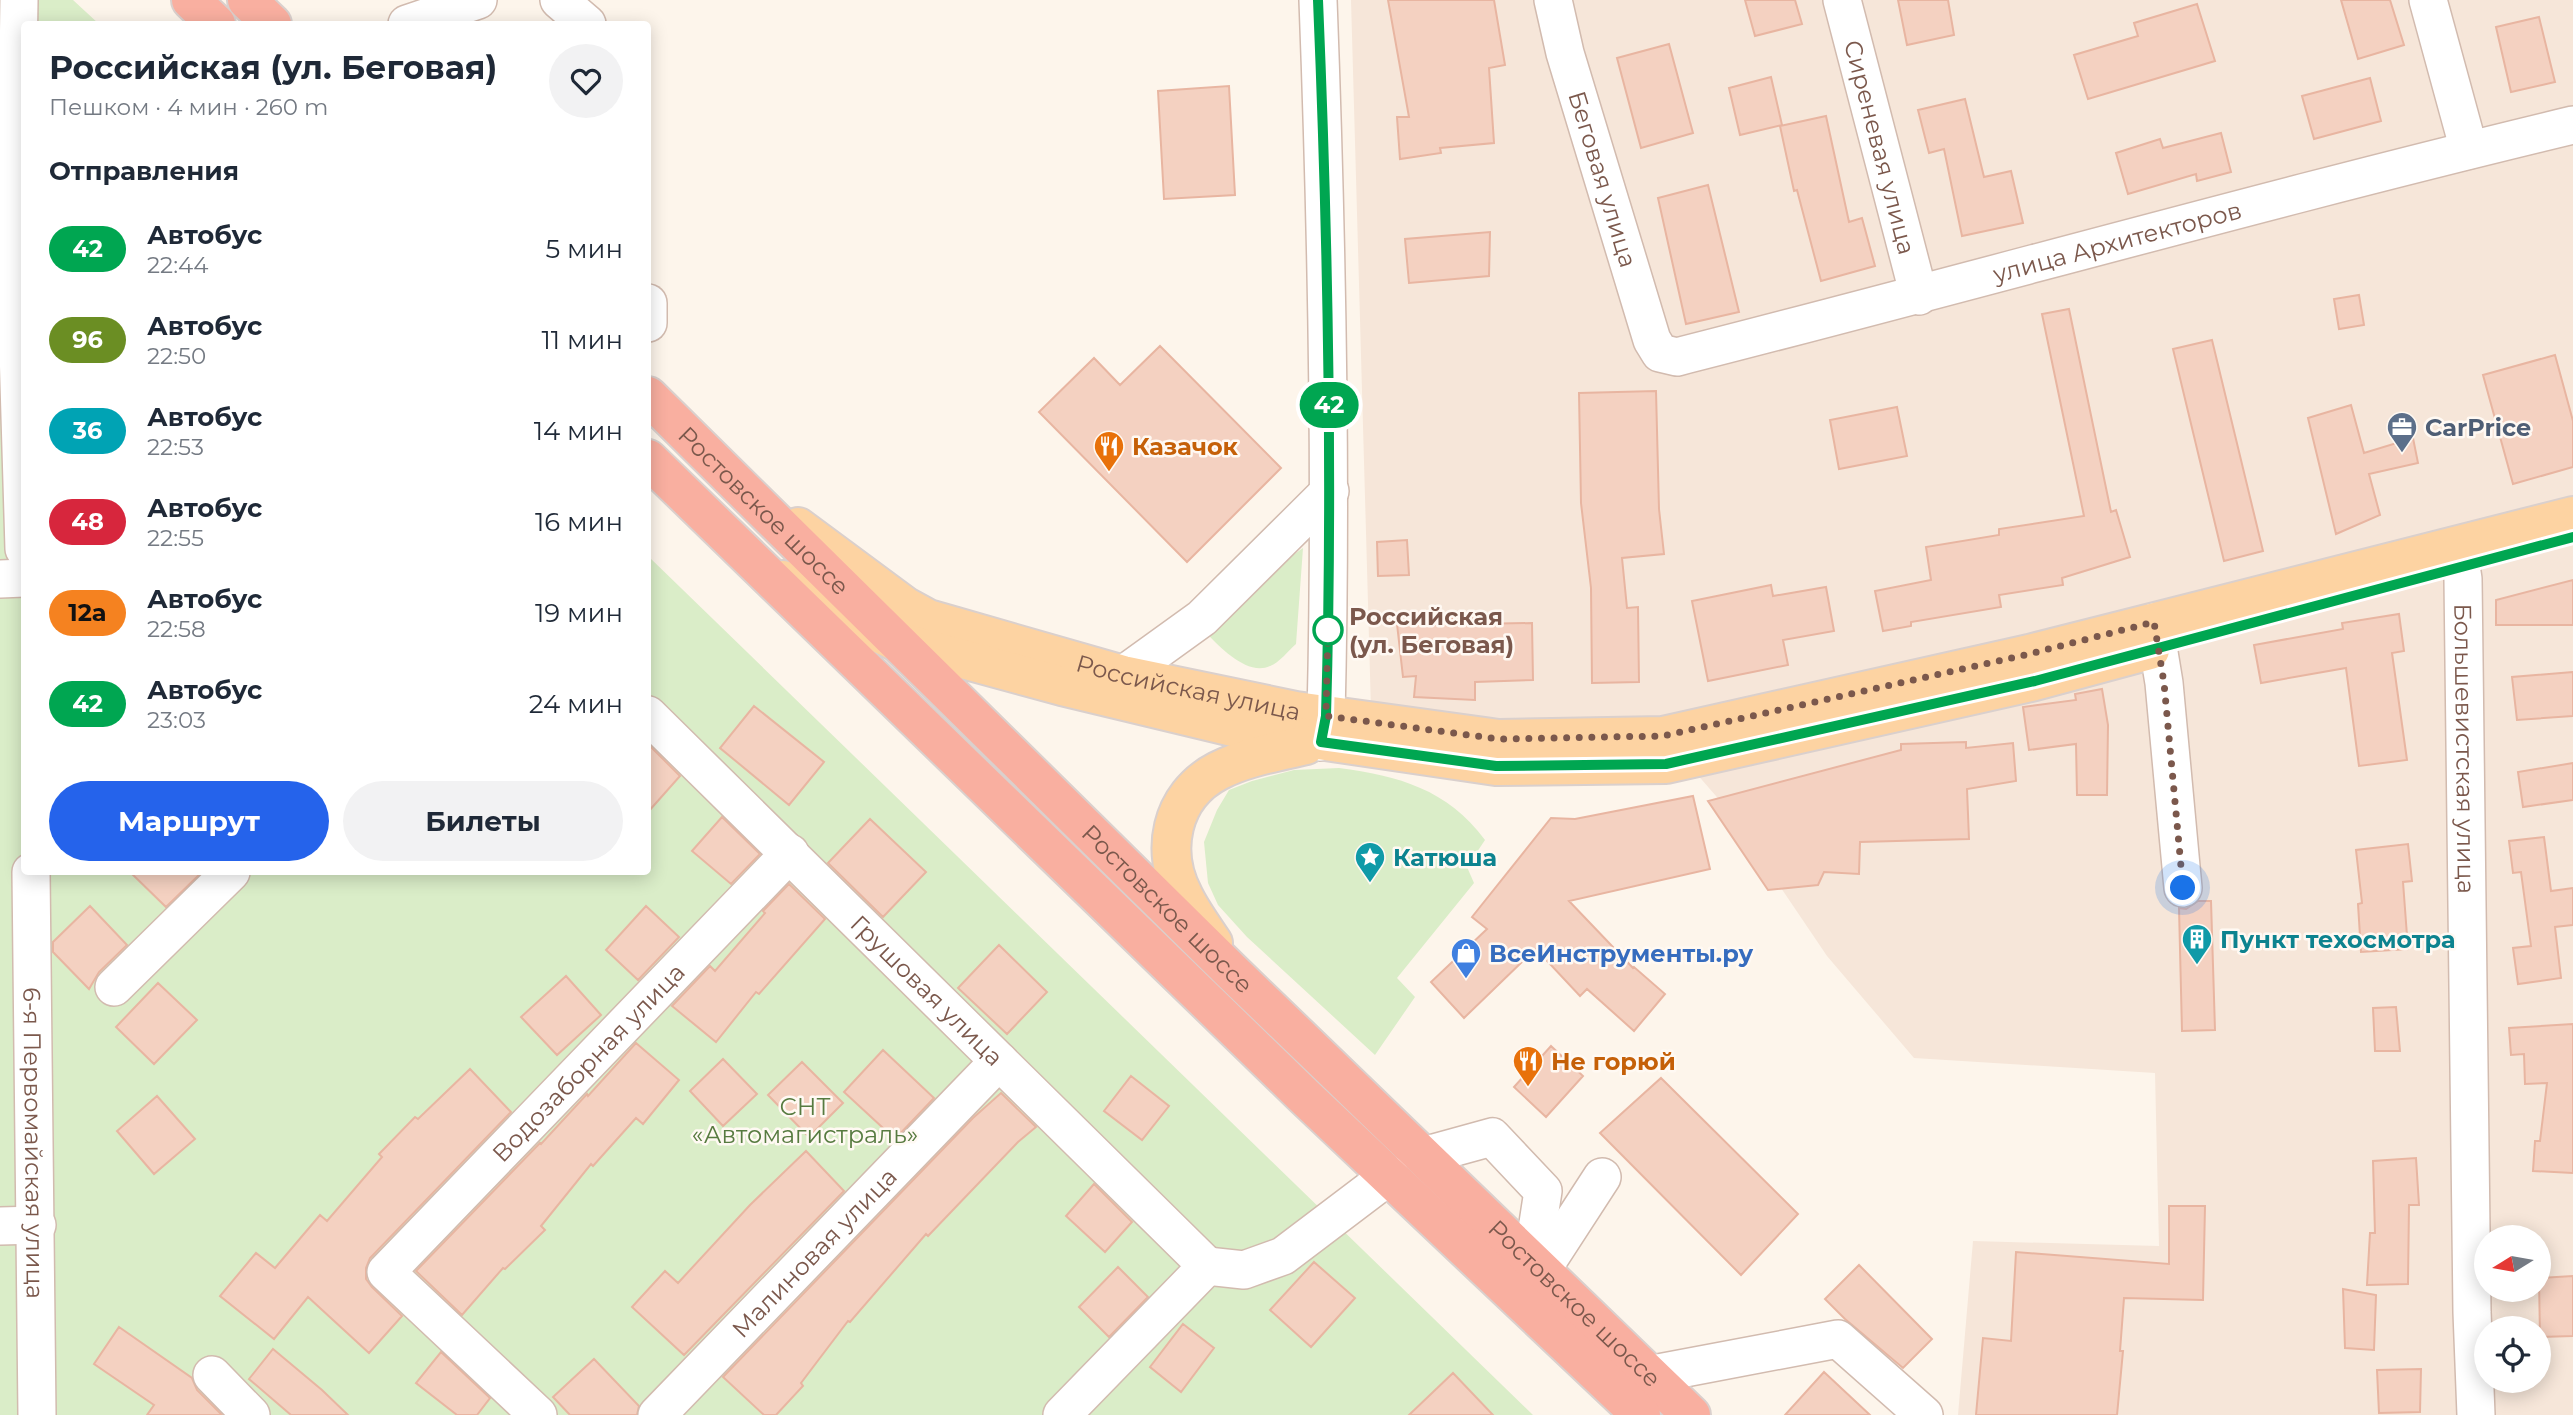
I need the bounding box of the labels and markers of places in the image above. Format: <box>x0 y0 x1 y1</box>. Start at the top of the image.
office icon: CarPrice <box>2385 410 2419 454</box>
place label: CarPrice <box>2425 413 2531 442</box>
restaurant icon: Казачок <box>1092 429 1126 473</box>
place label: Казачок <box>1132 432 1239 461</box>
place label: Российская (ул. Беговая) <box>1349 602 1514 659</box>
marker: Российская (ул. Беговая) <box>1313 615 1343 645</box>
place icon: Катюша <box>1353 840 1387 884</box>
place label: Катюша <box>1393 843 1497 872</box>
building icon: Пункт техосмотра <box>2180 922 2214 966</box>
place label: Пункт техосмотра <box>2220 925 2456 954</box>
shop icon: ВсеИнструменты.ру <box>1449 936 1483 980</box>
place label: ВсеИнструменты.ру <box>1489 939 1753 968</box>
restaurant icon: Не горюй <box>1511 1044 1545 1088</box>
place label: Не горюй <box>1551 1047 1676 1076</box>

